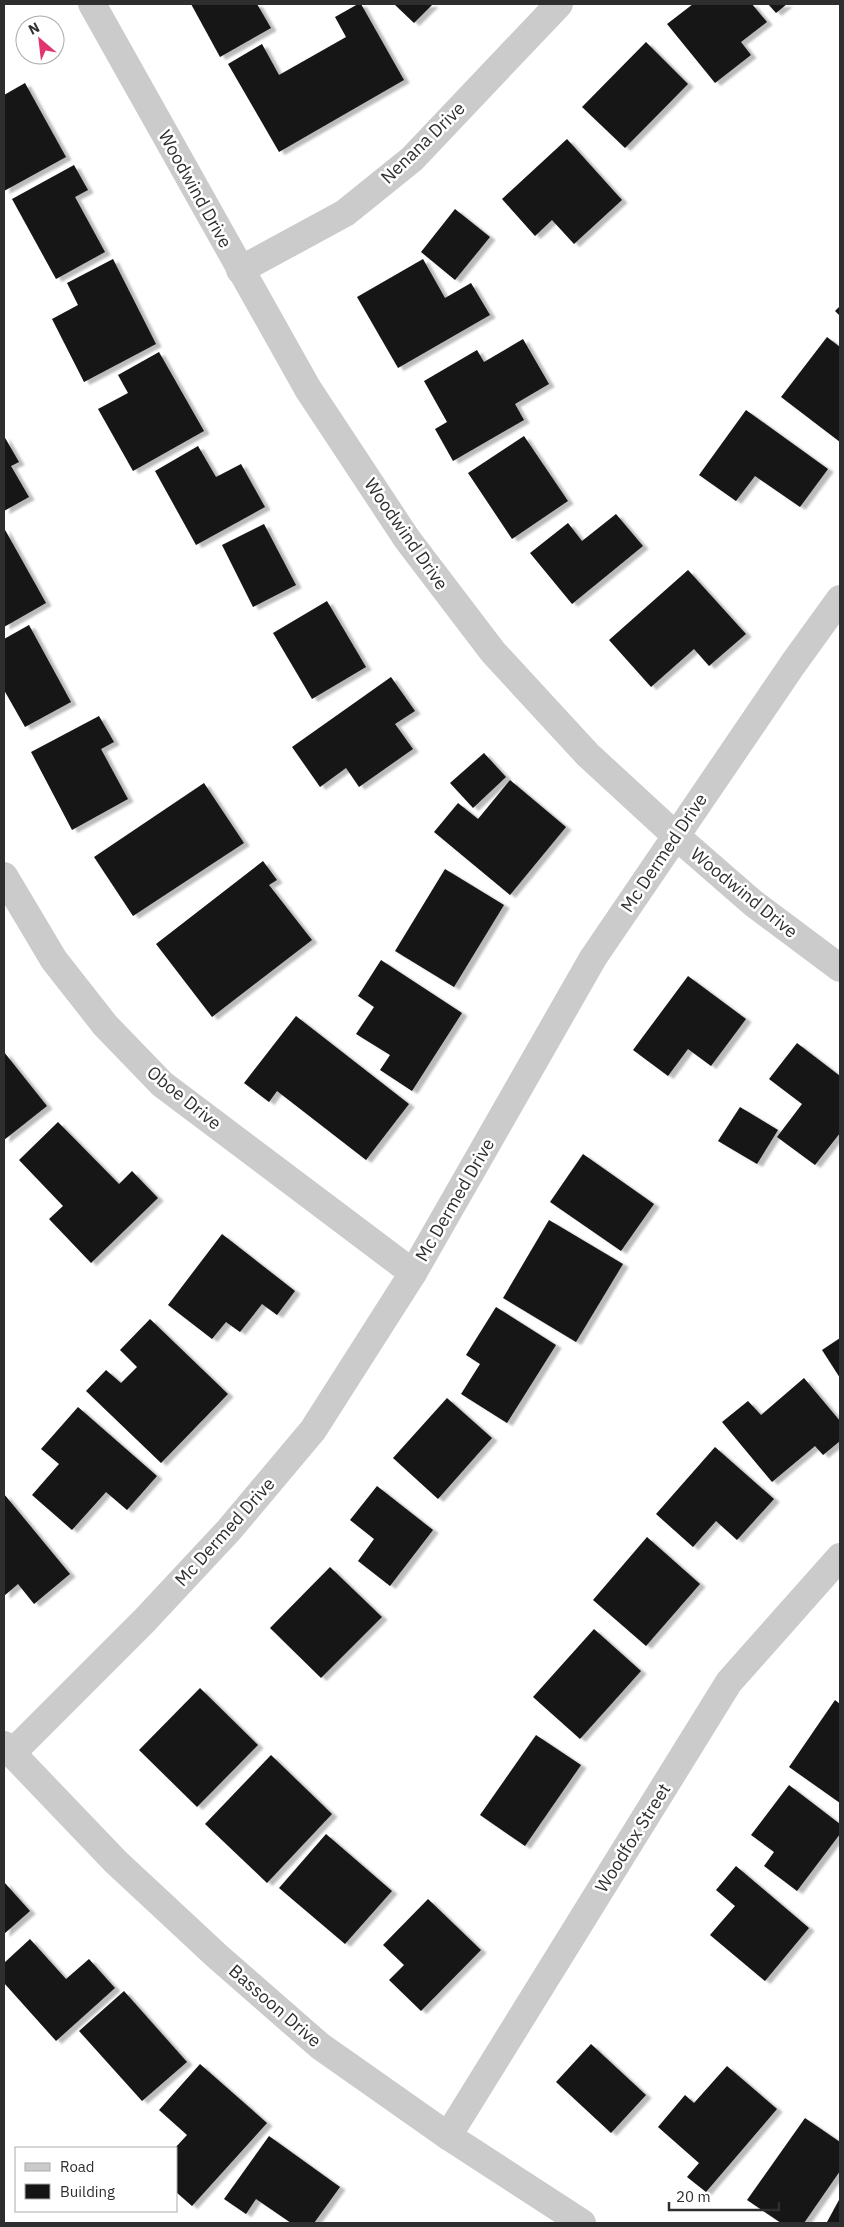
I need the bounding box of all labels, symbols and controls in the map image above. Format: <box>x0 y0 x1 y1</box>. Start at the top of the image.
north arrow <box>15 15 65 65</box>
text: N <box>25 18 43 39</box>
street label: Nenana Drive <box>376 97 470 189</box>
street label: Woodwind Drive <box>154 126 237 252</box>
street label: Woodwind Drive <box>359 473 454 594</box>
street label: Mc Dermed Drive <box>615 789 712 917</box>
street label: Woodwind Drive <box>686 842 803 943</box>
street label: Oboe Drive <box>142 1061 226 1135</box>
street label: Mc Dermed Drive <box>410 1134 499 1265</box>
street label: Mc Dermed Drive <box>170 1472 280 1591</box>
street label: Woodfox Street <box>590 1779 675 1897</box>
street label: Bassoon Drive <box>224 1959 326 2052</box>
legend <box>15 2147 178 2212</box>
text: Road <box>60 2157 95 2176</box>
scale bar <box>669 2180 779 2212</box>
text: Building <box>60 2182 115 2201</box>
text: 20 m <box>676 2187 711 2206</box>

